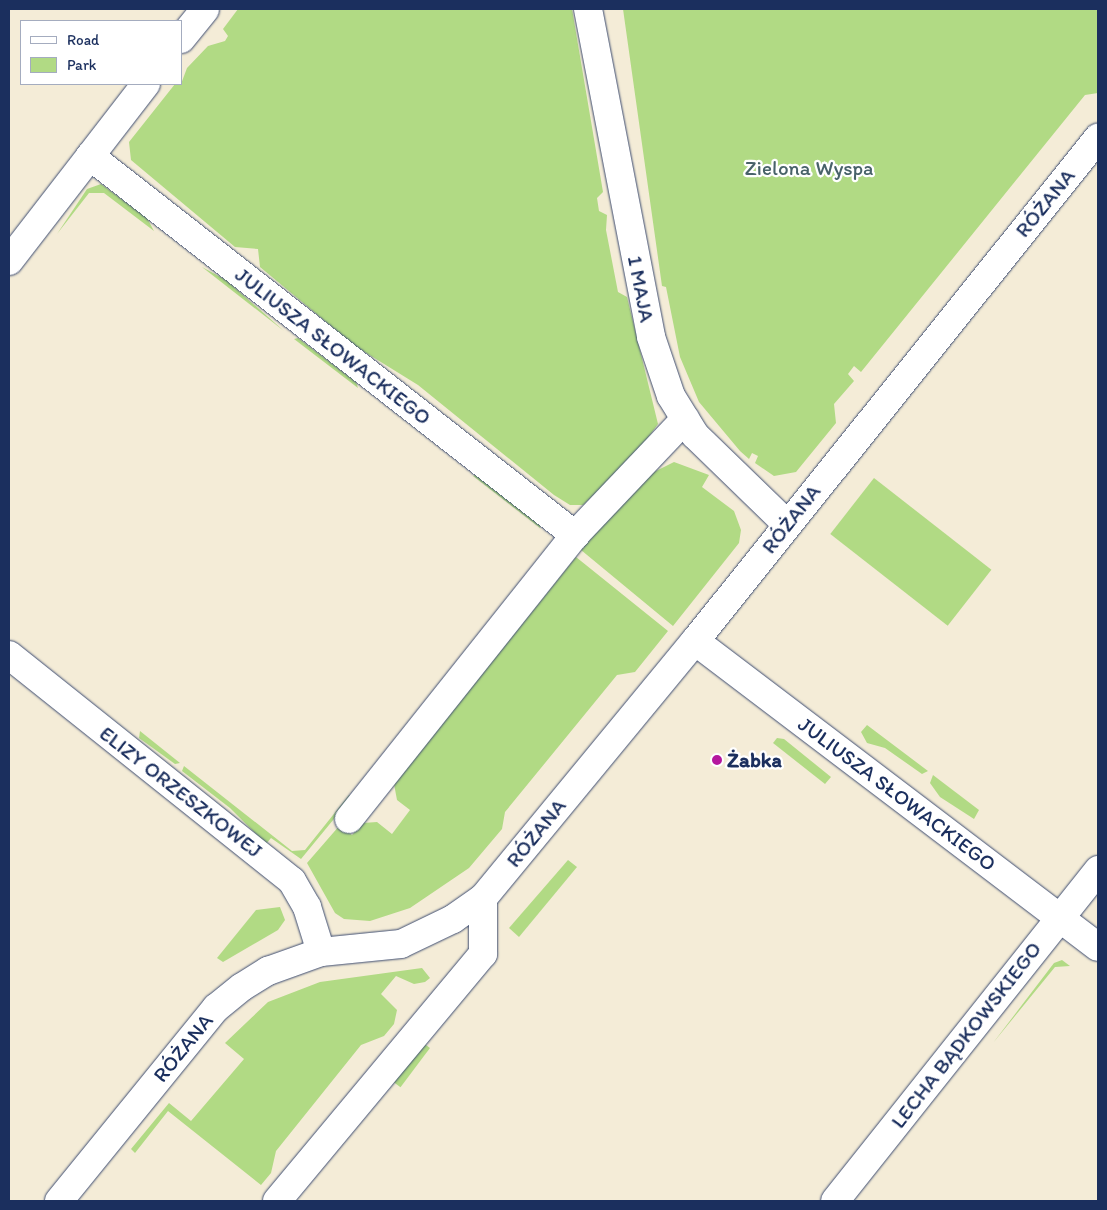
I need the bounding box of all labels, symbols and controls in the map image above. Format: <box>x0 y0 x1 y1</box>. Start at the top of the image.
legend <box>20 20 182 85</box>
text: Road <box>67 31 99 49</box>
text: Park <box>67 56 97 74</box>
park label: Zielona Wyspa <box>744 155 874 181</box>
street label: RÓŻANA <box>1010 164 1080 242</box>
street label: 1 MAJA <box>622 253 660 325</box>
street label: JULIUSZA SŁOWACKIEGO <box>230 262 436 430</box>
street label: RÓŻANA <box>756 479 826 559</box>
street label: JULIUSZA SŁOWACKIEGO <box>793 711 1001 877</box>
street label: ELIZY ORZESZKOWEJ <box>95 721 267 863</box>
place label: Żabka <box>727 747 782 773</box>
marker: Żabka <box>711 754 723 766</box>
street label: RÓŻANA <box>501 794 571 872</box>
street label: LECHA BĄDKOWSKIEGO <box>886 938 1046 1132</box>
street label: RÓŻANA <box>148 1009 218 1087</box>

